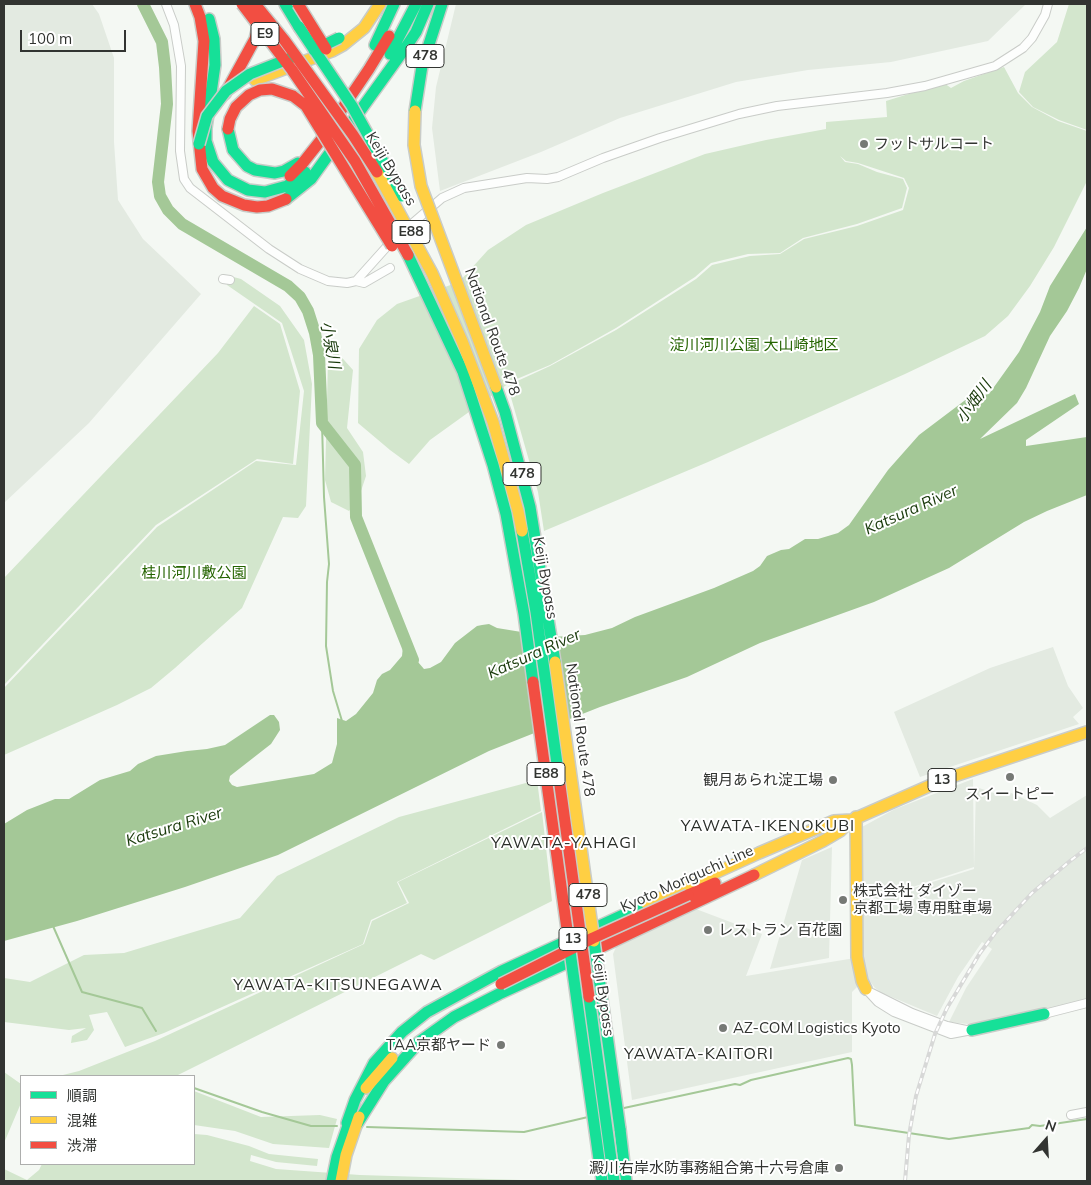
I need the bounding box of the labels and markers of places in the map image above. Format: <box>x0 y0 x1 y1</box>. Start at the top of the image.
place label: フットサルコート <box>874 135 994 153</box>
marker: フットサルコート <box>858 138 870 150</box>
place label: 観月あられ淀工場 <box>703 771 823 789</box>
marker: スイートピー <box>1004 771 1016 783</box>
marker: 観月あられ淀工場 <box>827 774 839 786</box>
place label: スイートピー <box>965 785 1055 803</box>
place label: 株式会社 ダイゾー 京都工場 専用駐車場 <box>853 882 992 917</box>
marker: 株式会社 ダイゾー 京都工場 専用駐車場 <box>837 894 849 906</box>
place label: レストラン 百花園 <box>718 921 842 939</box>
marker: レストラン 百花園 <box>702 924 714 936</box>
place label: AZ-COM Logistics Kyoto <box>733 1019 901 1037</box>
marker: AZ-COM Logistics Kyoto <box>717 1022 729 1034</box>
place label: TAA京都ヤード <box>386 1036 491 1054</box>
marker: TAA京都ヤード <box>495 1039 507 1051</box>
place label: 澱川右岸水防事務組合第十六号倉庫 <box>589 1159 829 1177</box>
marker: 澱川右岸水防事務組合第十六号倉庫 <box>833 1162 845 1174</box>

